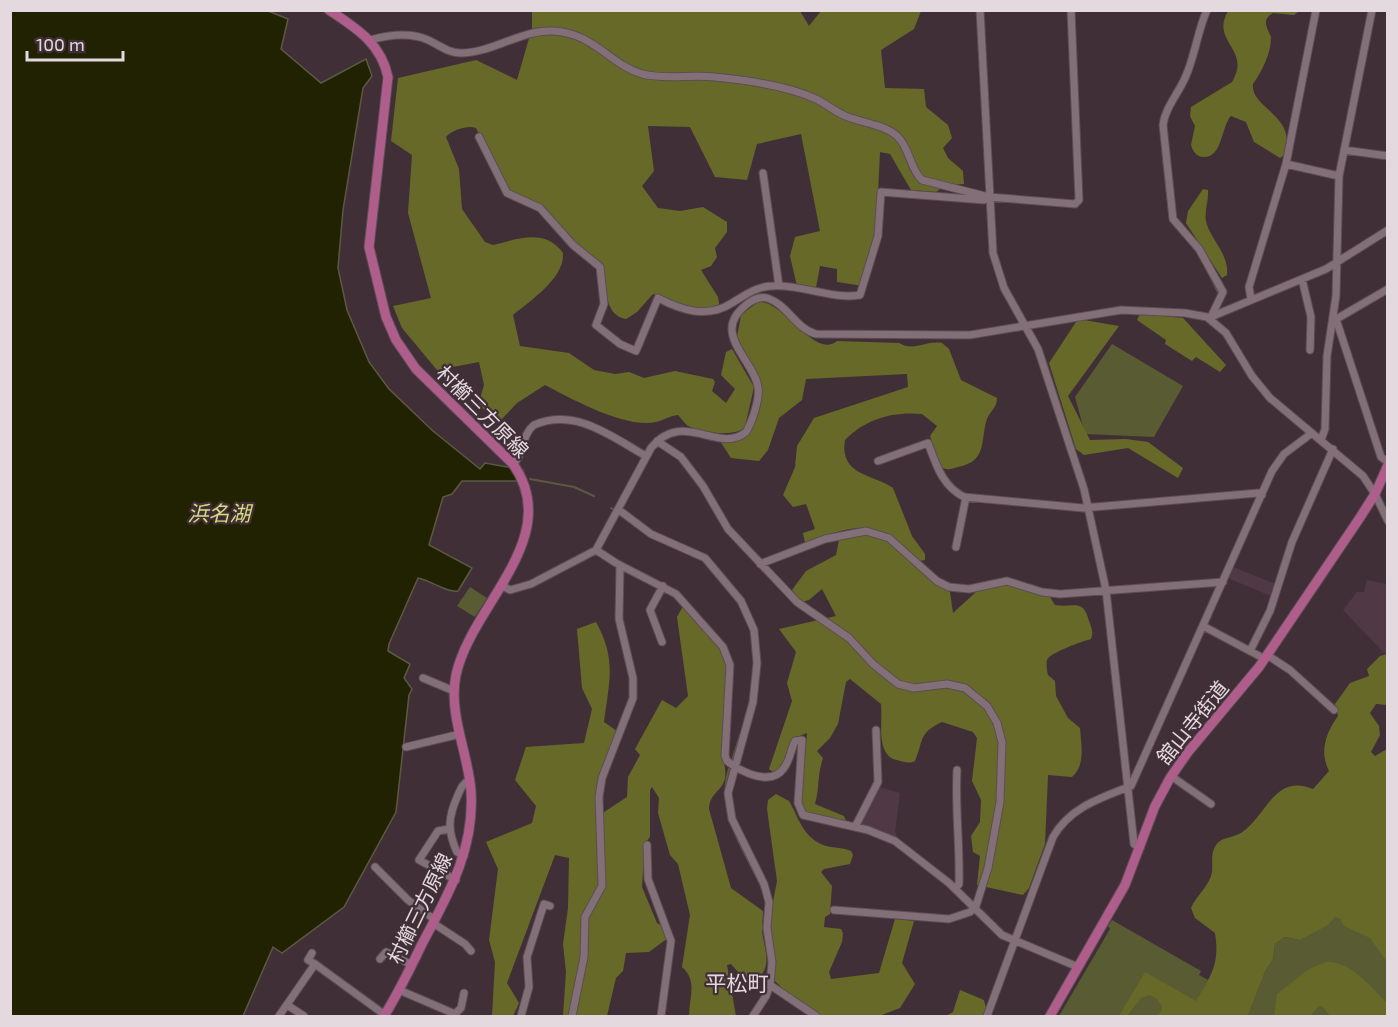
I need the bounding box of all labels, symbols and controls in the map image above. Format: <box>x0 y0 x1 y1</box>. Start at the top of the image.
scale bar <box>27 24 123 62</box>
text: 100 m <box>36 33 85 55</box>
street label: 村櫛三方原線 <box>432 360 534 462</box>
water label: 浜名湖 <box>188 500 253 525</box>
street label: 舘山寺街道 <box>1151 676 1233 768</box>
street label: 村櫛三方原線 <box>382 849 456 967</box>
district label: 平松町 <box>706 970 769 995</box>

